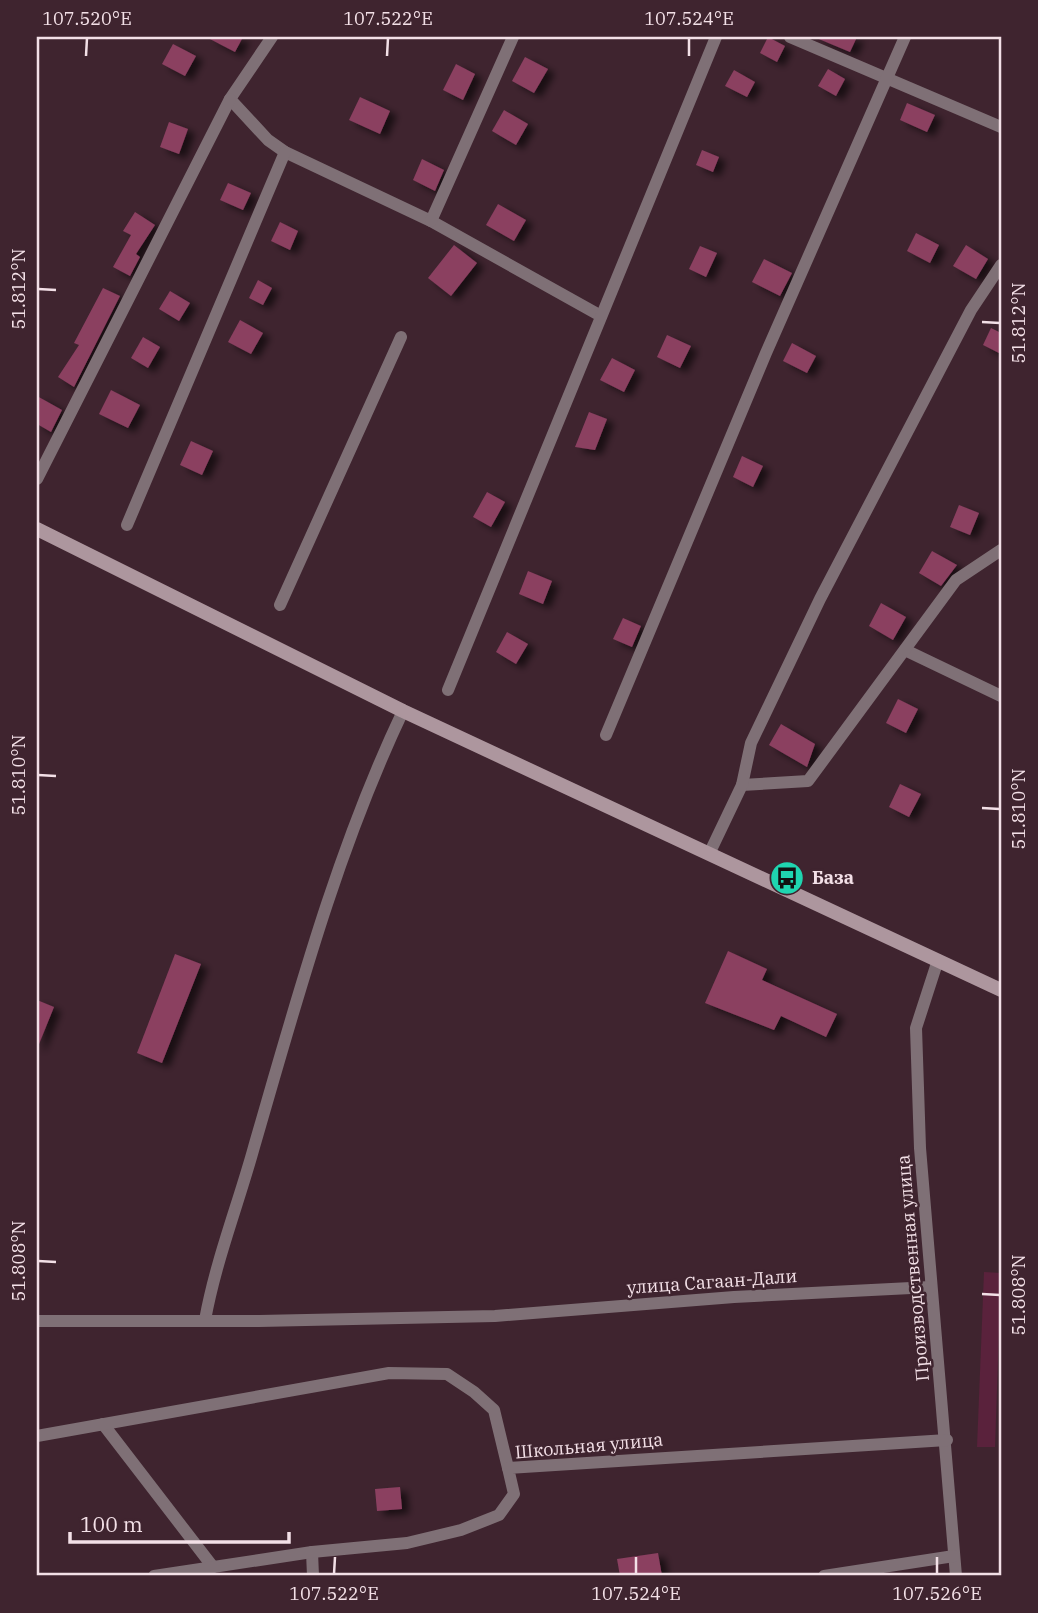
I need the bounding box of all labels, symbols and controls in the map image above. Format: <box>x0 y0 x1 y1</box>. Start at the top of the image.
text: 107.520°E <box>42 7 132 30</box>
text: 107.522°E <box>343 7 433 30</box>
text: 107.524°E <box>644 7 734 30</box>
text: 51.812°N <box>7 248 30 330</box>
text: 51.812°N <box>1007 282 1030 364</box>
text: 51.810°N <box>7 734 30 816</box>
text: 51.810°N <box>1007 768 1030 850</box>
bus stop icon: База <box>768 859 806 897</box>
place label: База <box>812 866 854 889</box>
street label: Производственная улица <box>891 1154 934 1382</box>
text: 51.808°N <box>7 1220 30 1302</box>
text: 51.808°N <box>1007 1254 1030 1336</box>
street label: улица Сагаан-Дали <box>626 1264 798 1299</box>
street label: Школьная улица <box>514 1428 664 1463</box>
scale bar <box>70 1501 289 1545</box>
text: 100 m <box>80 1510 143 1538</box>
text: 107.522°E <box>289 1582 379 1605</box>
text: 107.524°E <box>591 1582 681 1605</box>
text: 107.526°E <box>892 1582 982 1605</box>

